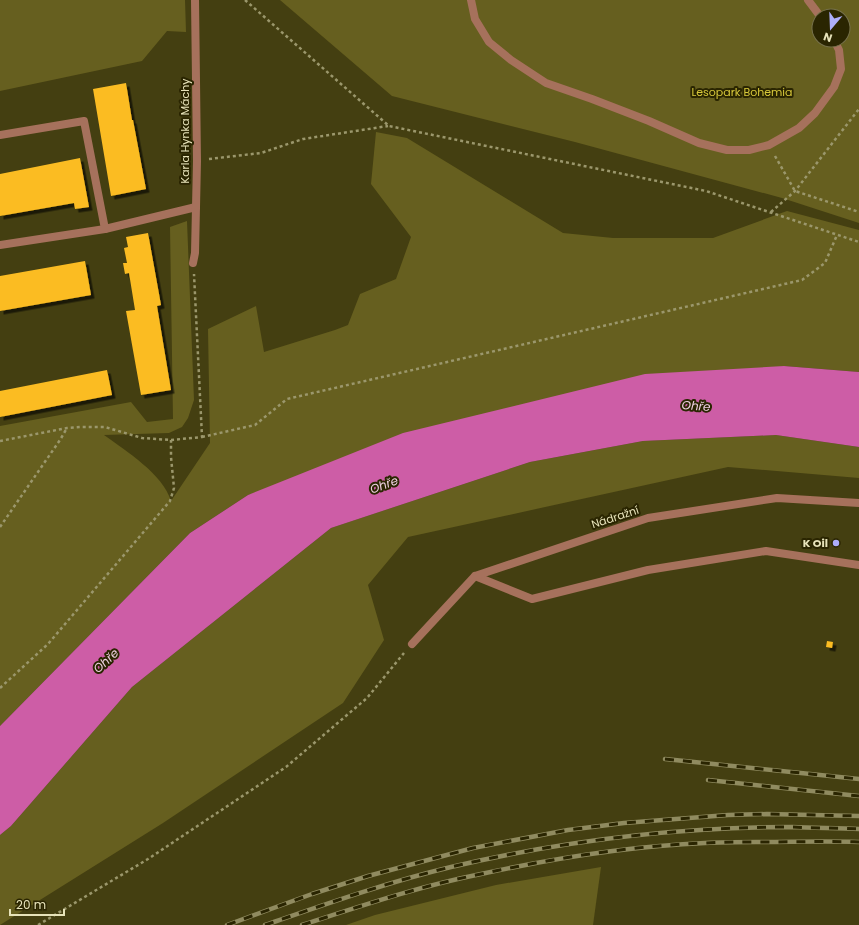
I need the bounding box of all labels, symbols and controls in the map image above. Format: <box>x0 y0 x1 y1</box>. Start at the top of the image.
north arrow <box>811 8 851 48</box>
text: N <box>821 29 834 46</box>
street label: Karla Hynka Máchy <box>177 78 193 183</box>
park label: Lesopark Bohemia <box>691 84 793 100</box>
water label: Ohře <box>681 396 712 415</box>
water label: Ohře <box>367 471 401 497</box>
street label: Nádražní <box>589 502 641 532</box>
place label: K Oil <box>803 535 828 551</box>
marker: K Oil <box>831 538 841 548</box>
water label: Ohře <box>89 644 122 677</box>
scale bar <box>10 891 64 917</box>
text: 20 m <box>16 896 46 913</box>

